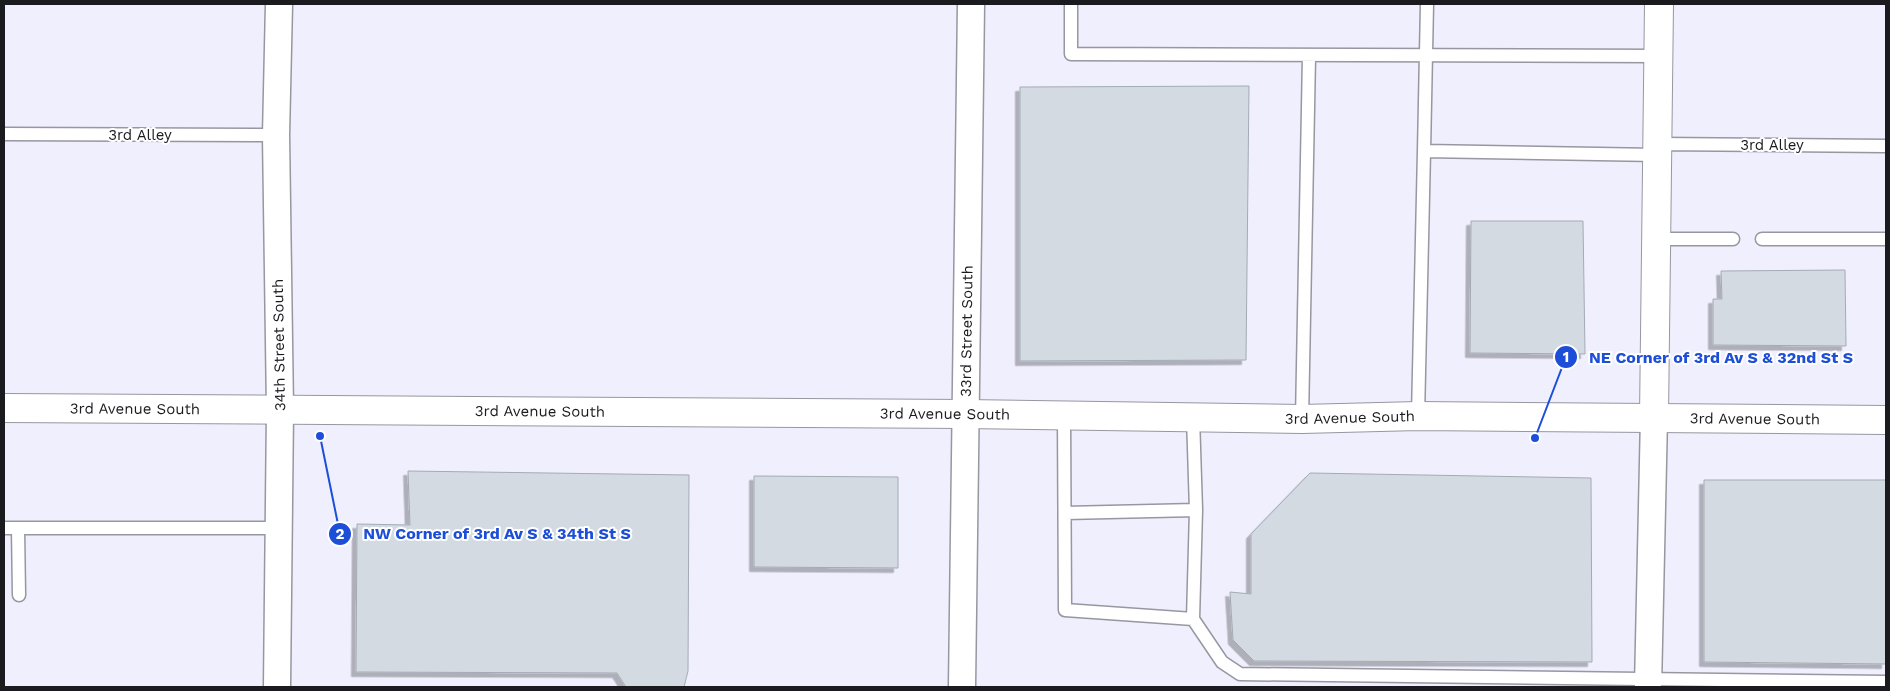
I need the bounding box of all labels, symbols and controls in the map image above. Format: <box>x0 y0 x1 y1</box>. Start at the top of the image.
street label: 3rd Alley <box>108 126 172 144</box>
street label: 3rd Alley <box>1740 136 1804 154</box>
street label: 33rd Street South <box>957 265 977 397</box>
street label: 34th Street South <box>269 279 289 411</box>
callout: NE Corner of 3rd Av S & 32nd St S <box>1554 342 1864 373</box>
text: 1 <box>1563 348 1569 366</box>
text: NE Corner of 3rd Av S & 32nd St S <box>1589 348 1853 367</box>
street label: 3rd Avenue South <box>70 399 200 418</box>
street label: 3rd Avenue South <box>475 402 605 421</box>
street label: 3rd Avenue South <box>880 404 1010 424</box>
street label: 3rd Avenue South <box>1285 407 1415 428</box>
street label: 3rd Avenue South <box>1690 409 1820 428</box>
callout: NW Corner of 3rd Av S & 34th St S <box>327 518 641 549</box>
text: NW Corner of 3rd Av S & 34th St S <box>363 524 631 543</box>
text: 2 <box>336 525 345 543</box>

